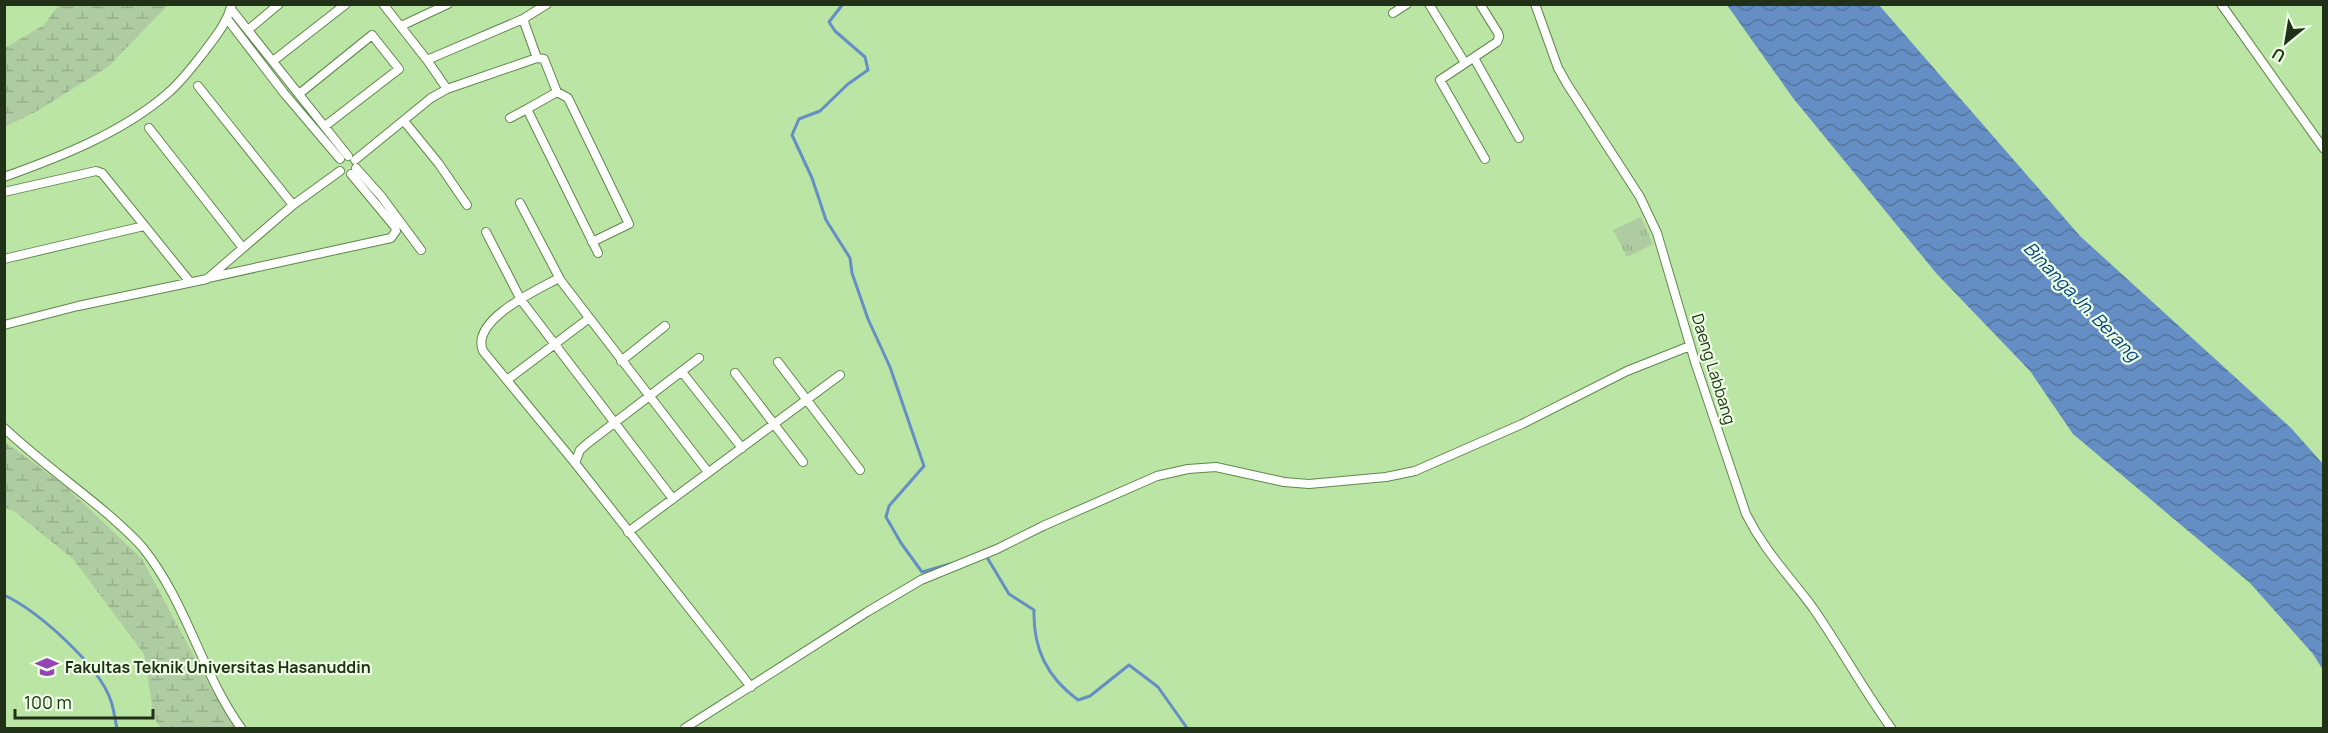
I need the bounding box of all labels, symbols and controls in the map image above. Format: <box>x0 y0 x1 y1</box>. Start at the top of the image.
north arrow <box>2256 12 2316 72</box>
text: U <box>2268 43 2289 67</box>
water label: Binanga Jn. Berang <box>2019 236 2146 367</box>
street label: Daeng Labbang <box>1687 311 1741 427</box>
school or university icon: Fakultas Teknik Universitas Hasanuddin <box>34 654 60 680</box>
place label: Fakultas Teknik Universitas Hasanuddin <box>65 656 371 678</box>
scale bar <box>15 682 153 720</box>
text: 100 m <box>24 690 72 714</box>

